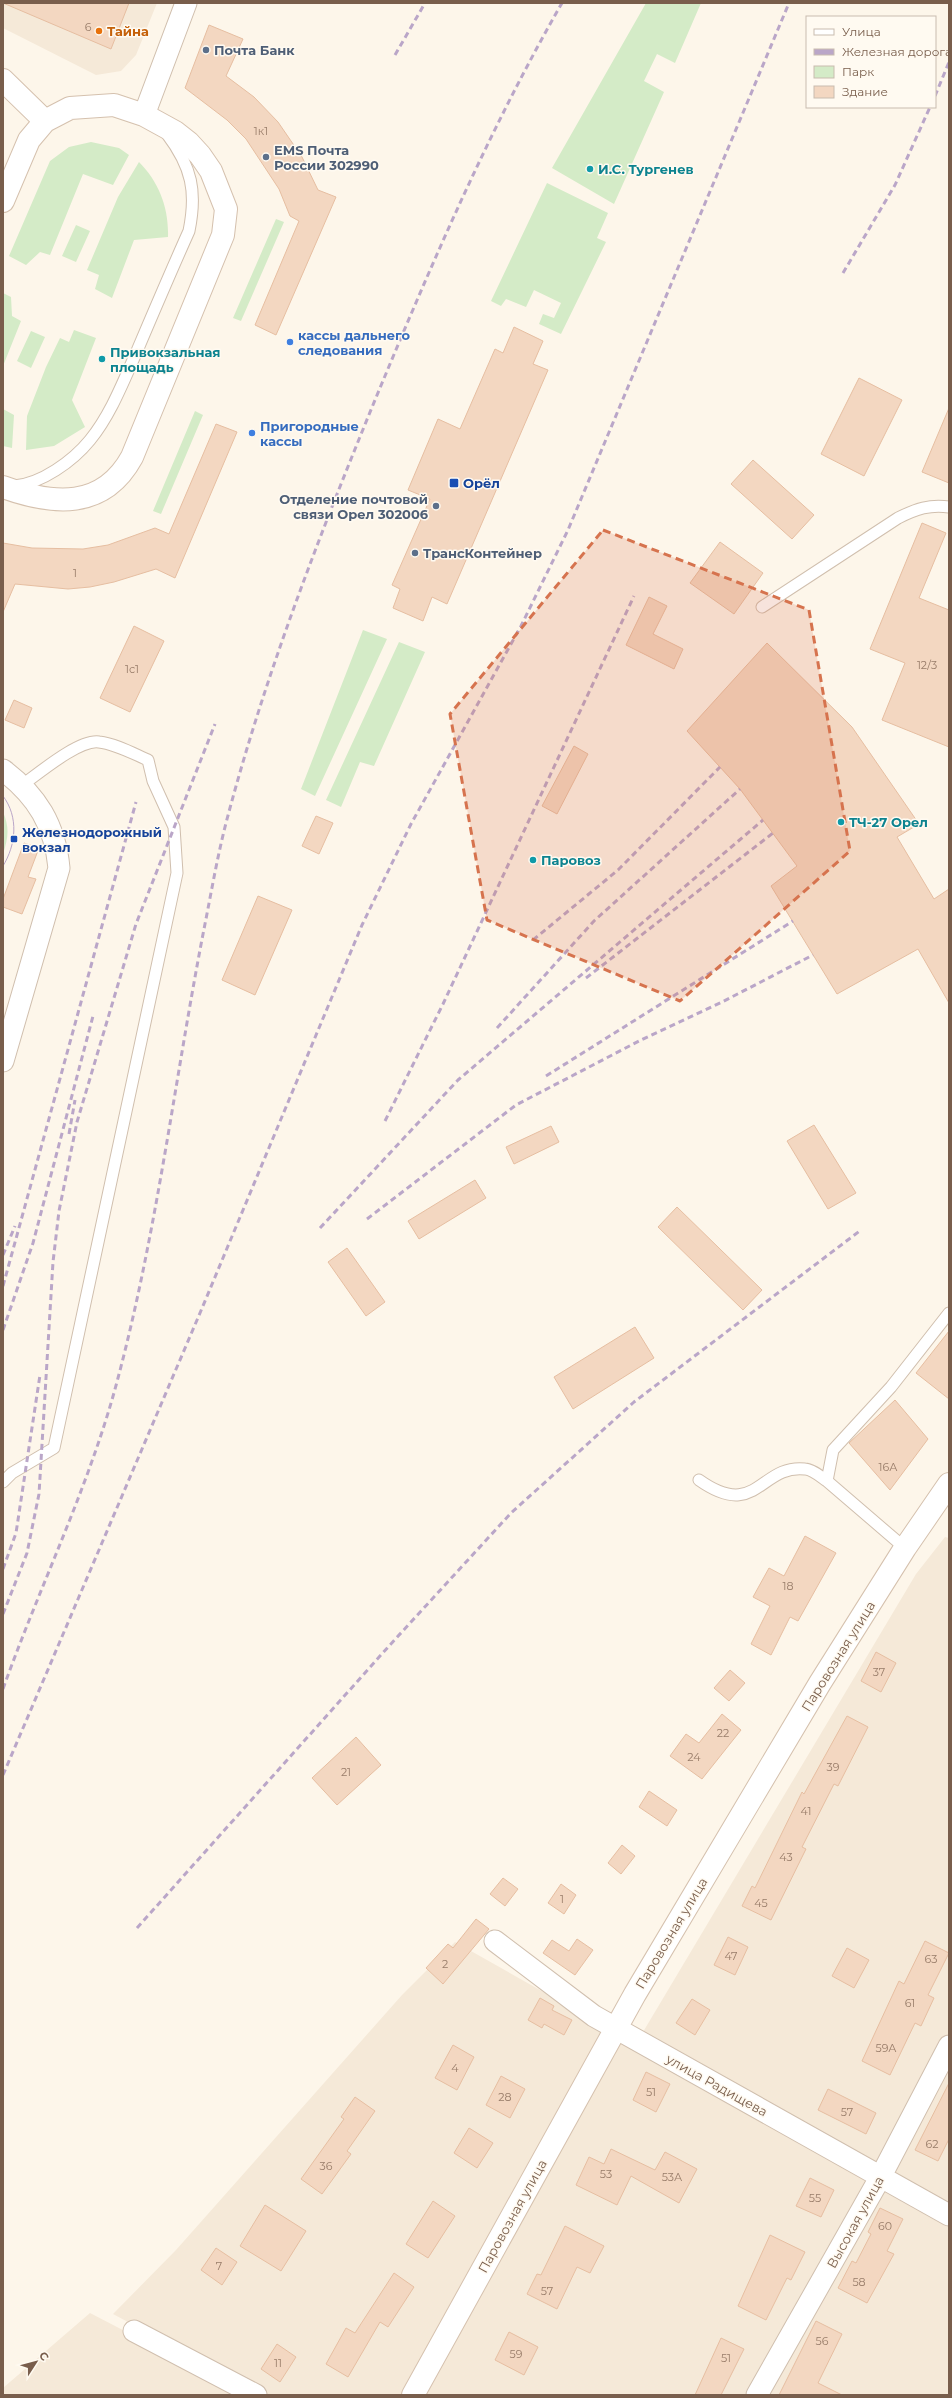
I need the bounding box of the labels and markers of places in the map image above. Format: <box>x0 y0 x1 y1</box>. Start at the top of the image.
place label: Тайна <box>107 23 149 39</box>
marker: Тайна <box>94 26 104 36</box>
place label: Почта Банк <box>214 42 295 58</box>
marker: Почта Банк <box>201 45 211 55</box>
place label: EMS Почта России 302990 <box>274 142 379 173</box>
marker: EMS Почта России 302990 <box>261 152 271 162</box>
place label: И.С. Тургенев <box>598 161 694 177</box>
marker: И.С. Тургенев <box>585 164 595 174</box>
place label: кассы дальнего следования <box>298 327 410 358</box>
marker: кассы дальнего следования <box>285 337 295 347</box>
place label: Привокзальная площадь <box>110 344 220 375</box>
marker: Привокзальная площадь <box>97 354 107 364</box>
place label: Пригородные кассы <box>260 418 359 449</box>
marker: Пригородные кассы <box>247 428 257 438</box>
place label: Орёл <box>463 475 500 491</box>
marker: Орёл <box>448 477 460 489</box>
place label: Отделение почтовой связи Орел 302006 <box>279 491 429 522</box>
marker: Отделение почтовой связи Орел 302006 <box>431 501 441 511</box>
place label: ТрансКонтейнер <box>423 545 542 561</box>
marker: ТрансКонтейнер <box>410 548 420 558</box>
place label: ТЧ-27 Орел <box>849 814 928 830</box>
marker: ТЧ-27 Орел <box>836 817 846 827</box>
place label: Железнодорожный вокзал <box>22 824 162 855</box>
marker: Железнодорожный вокзал <box>9 834 19 844</box>
place label: Паровоз <box>541 852 601 868</box>
marker: Паровоз <box>528 855 538 865</box>

